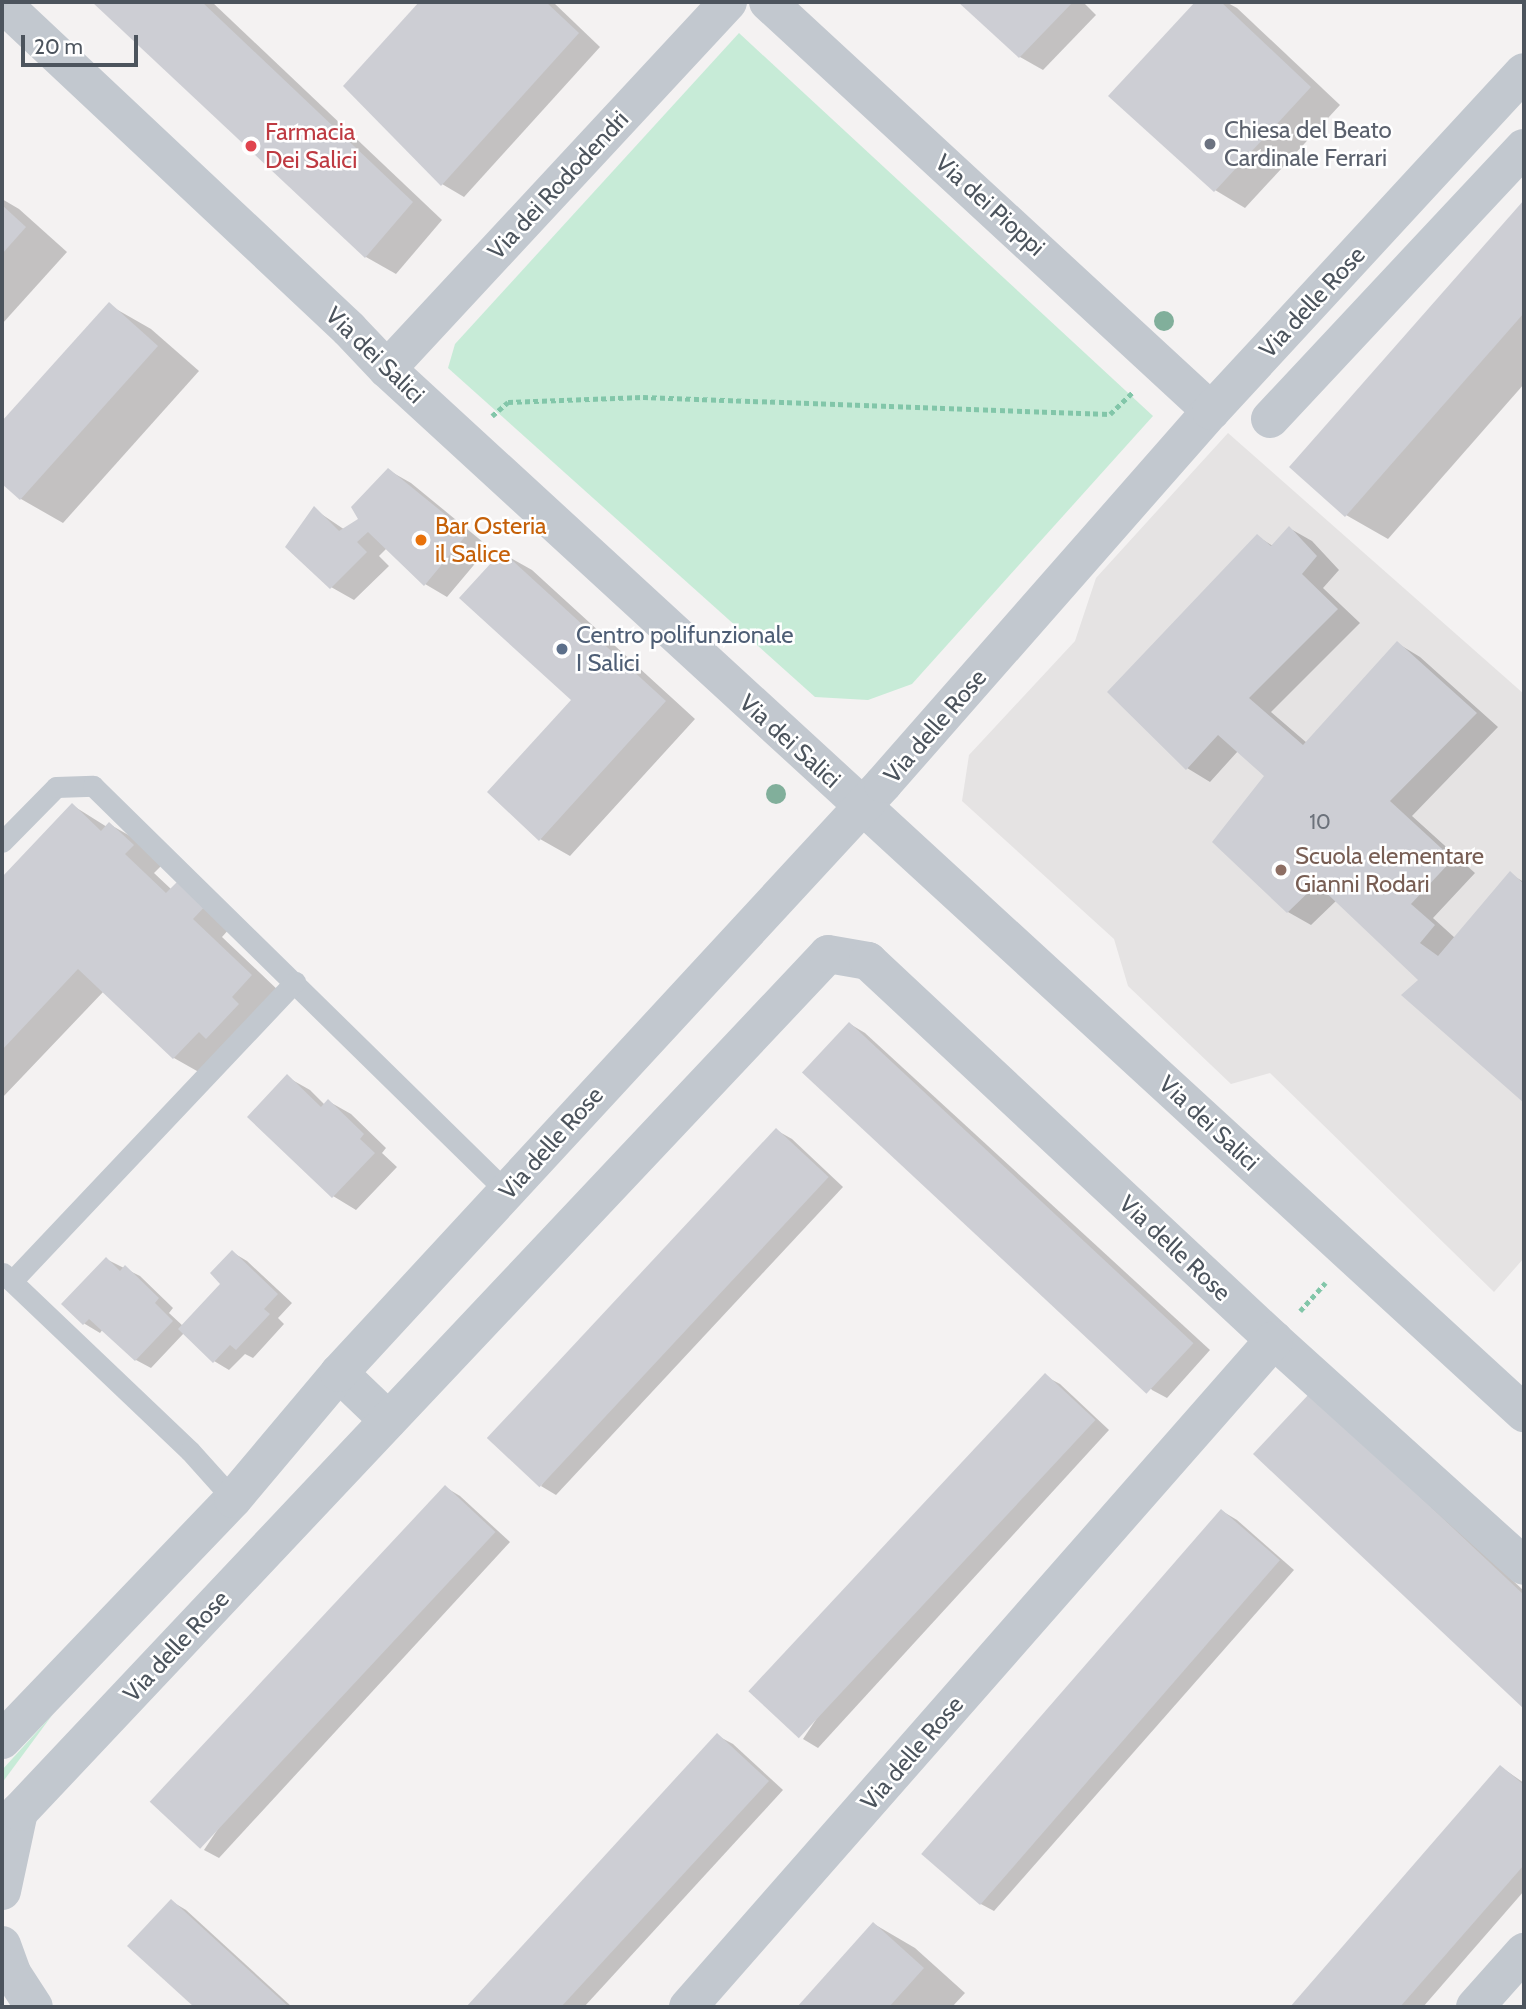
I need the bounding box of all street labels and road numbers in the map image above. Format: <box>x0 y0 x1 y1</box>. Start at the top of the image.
street label: Via dei Rododendri <box>482 105 634 265</box>
street label: Via dei Pioppi <box>929 148 1051 262</box>
street label: Via delle Rose <box>1253 240 1371 364</box>
street label: Via dei Salici <box>320 301 430 409</box>
street label: Via delle Rose <box>878 663 992 789</box>
street label: Via dei Salici <box>734 688 846 794</box>
street label: Via dei Salici <box>1153 1069 1265 1177</box>
street label: Via delle Rose <box>493 1081 609 1205</box>
street label: Via delle Rose <box>1113 1189 1237 1307</box>
street label: Via delle Rose <box>117 1584 235 1708</box>
street label: Via delle Rose <box>855 1690 969 1816</box>

